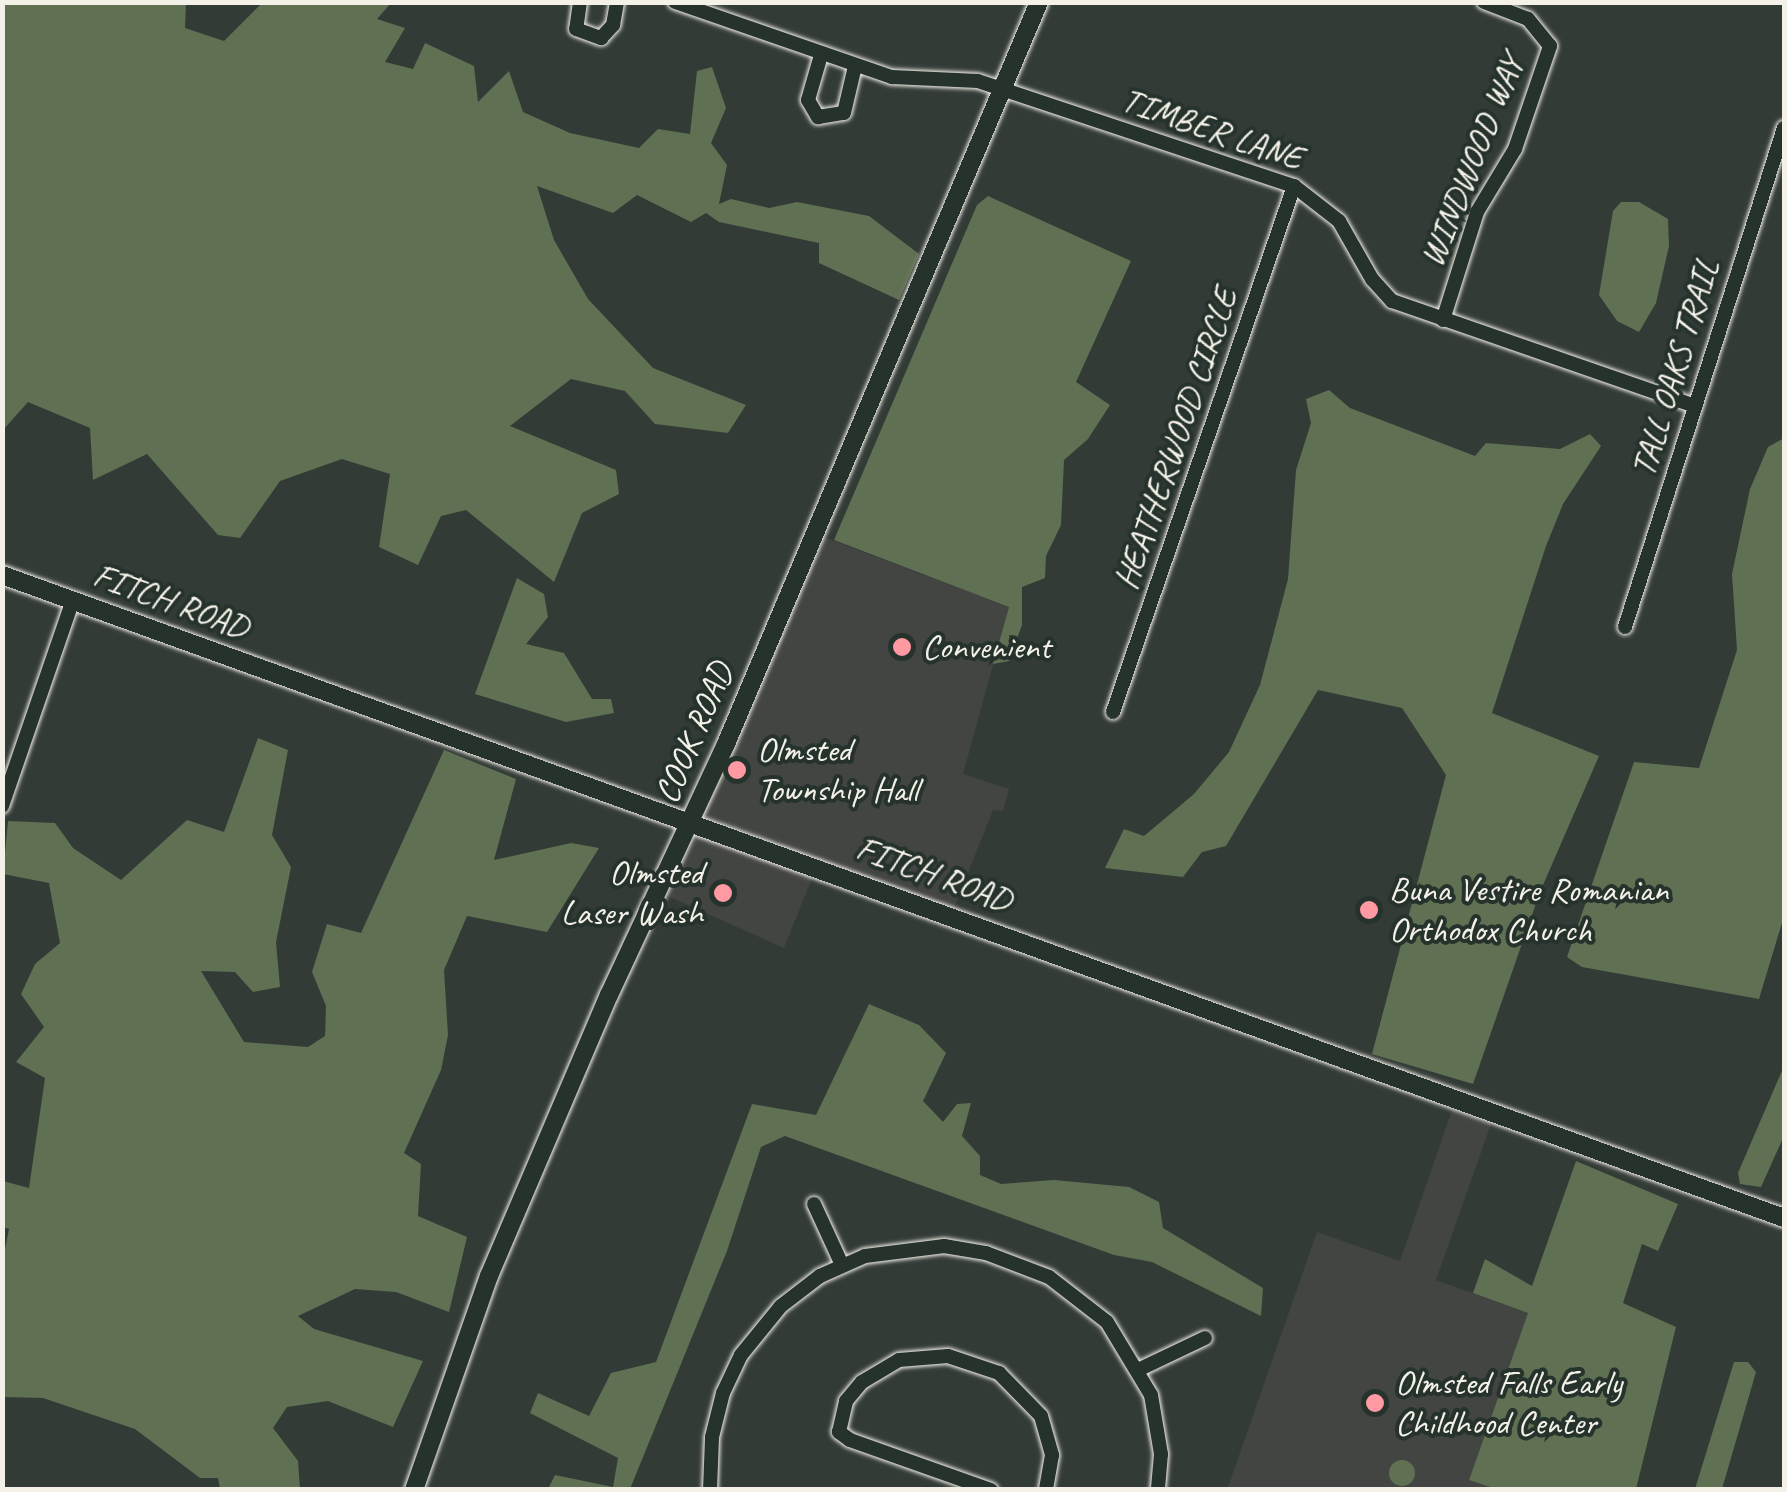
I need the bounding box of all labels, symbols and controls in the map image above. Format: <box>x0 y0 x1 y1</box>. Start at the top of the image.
street label: WINDWOOD WAY <box>1410 48 1534 274</box>
street label: TIMBER LANE <box>1115 78 1309 180</box>
street label: TALL OAKS TRAIL <box>1622 254 1728 482</box>
street label: HEATHERWOOD CIRCLE <box>1105 283 1247 595</box>
street label: FITCH ROAD <box>87 553 255 649</box>
place label: Convenient <box>922 626 1051 668</box>
marker: Convenient <box>891 636 913 658</box>
street label: COOK ROAD <box>645 656 743 810</box>
place label: Olmsted Township Hall <box>757 729 919 811</box>
marker: Olmsted Township Hall <box>726 759 748 781</box>
street label: FITCH ROAD <box>850 826 1018 922</box>
place label: Olmsted Laser Wash <box>560 852 703 934</box>
place label: Buna Vestire Romanian Orthodox Church <box>1389 869 1666 951</box>
marker: Olmsted Laser Wash <box>712 882 734 904</box>
marker: Buna Vestire Romanian Orthodox Church <box>1358 899 1380 921</box>
place label: Olmsted Falls Early Childhood Center <box>1395 1362 1624 1444</box>
marker: Olmsted Falls Early Childhood Center <box>1364 1392 1386 1414</box>

